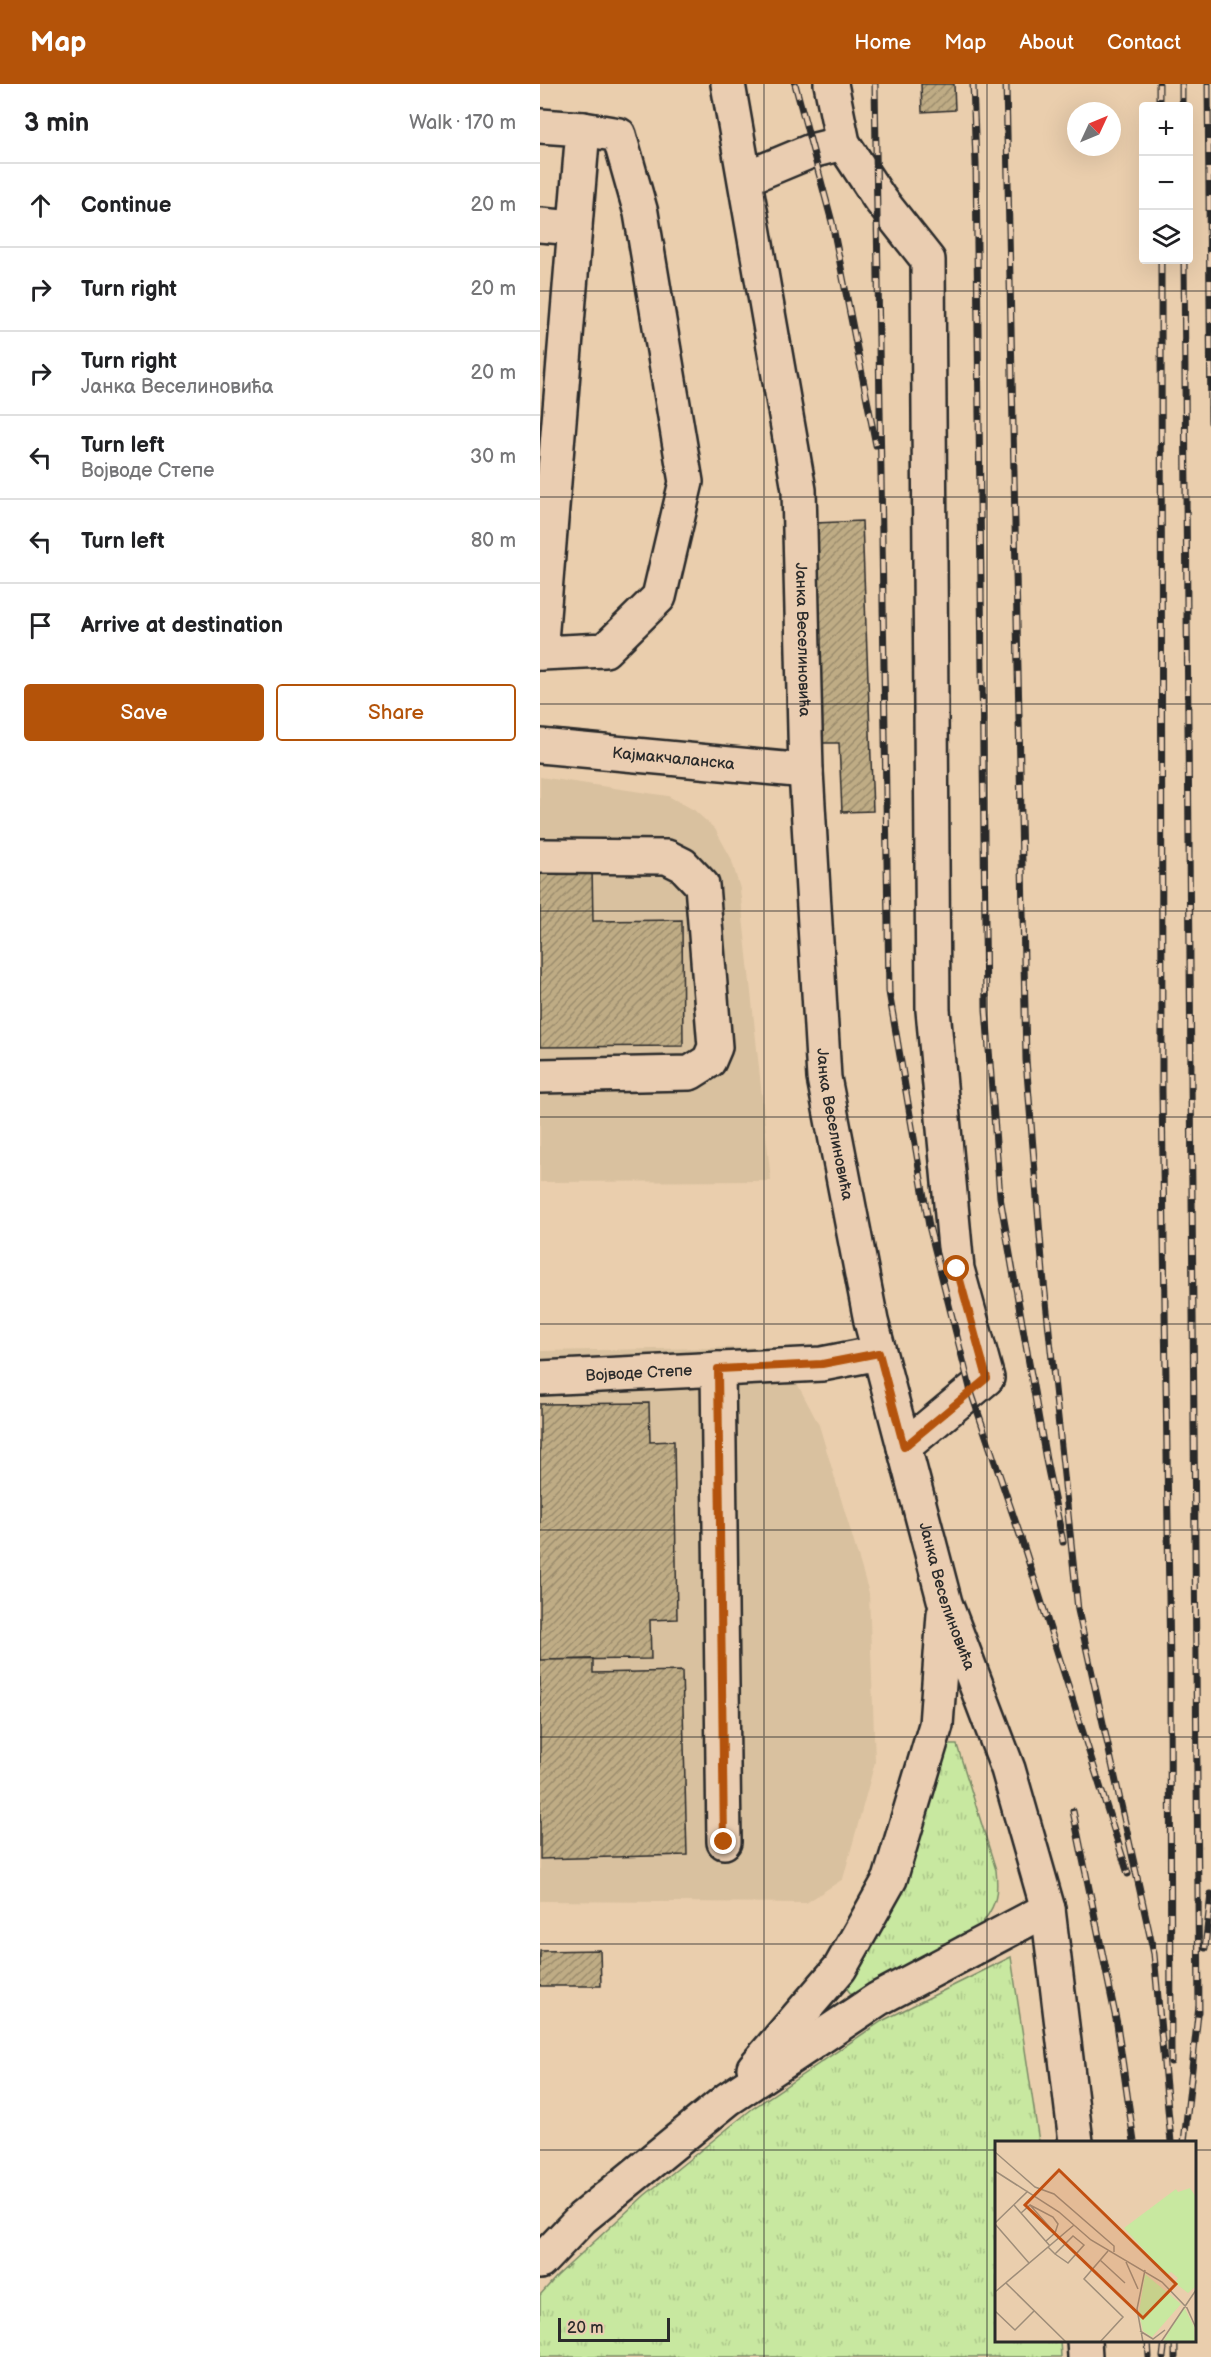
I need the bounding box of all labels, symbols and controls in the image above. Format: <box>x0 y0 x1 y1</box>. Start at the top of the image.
text: Map <box>30 26 86 59</box>
text: Home <box>854 30 911 55</box>
text: Map <box>944 30 986 55</box>
text: About <box>1019 30 1074 55</box>
text: Contact <box>1107 30 1181 55</box>
north arrow <box>1067 102 1121 156</box>
map controls <box>1139 102 1193 264</box>
button: + <box>1139 102 1193 156</box>
text: 3 min <box>24 108 89 139</box>
text: Walk · 170 m <box>409 111 516 135</box>
button: − <box>1139 156 1193 210</box>
icon: ahead <box>24 189 57 222</box>
text: Continue <box>81 192 171 219</box>
text: 20 m <box>471 193 516 217</box>
button: layers <box>1139 210 1193 264</box>
icon: right <box>24 273 57 306</box>
text: Turn right <box>81 276 177 303</box>
text: 20 m <box>471 277 516 301</box>
text: Turn right <box>81 348 177 375</box>
icon: right <box>24 357 57 390</box>
text: 20 m <box>471 361 516 385</box>
text: Јанка Веселиновића <box>81 375 274 399</box>
text: Turn left <box>81 432 165 459</box>
icon: left <box>24 441 57 474</box>
text: 30 m <box>470 445 516 469</box>
text: Војводе Степе <box>81 459 214 483</box>
icon: left <box>24 525 57 558</box>
text: Turn left <box>81 528 165 555</box>
text: 80 m <box>471 529 516 553</box>
street label: Јанка Веселиновића <box>791 562 814 718</box>
icon: arrive <box>24 609 57 642</box>
text: Arrive at destination <box>81 612 283 639</box>
button: Save <box>24 684 264 741</box>
button: Share <box>276 684 516 741</box>
street label: Кајмакчаланска <box>611 743 736 774</box>
street label: Јанка Веселиновића <box>813 1048 857 1202</box>
route start <box>943 1255 969 1281</box>
street label: Војводе Степе <box>585 1361 693 1385</box>
street label: Јанка Веселиновића <box>915 1520 979 1674</box>
route end <box>710 1828 736 1854</box>
inset map <box>995 2141 1196 2342</box>
scale bar <box>558 2315 670 2342</box>
text: 20 m <box>567 2319 603 2338</box>

